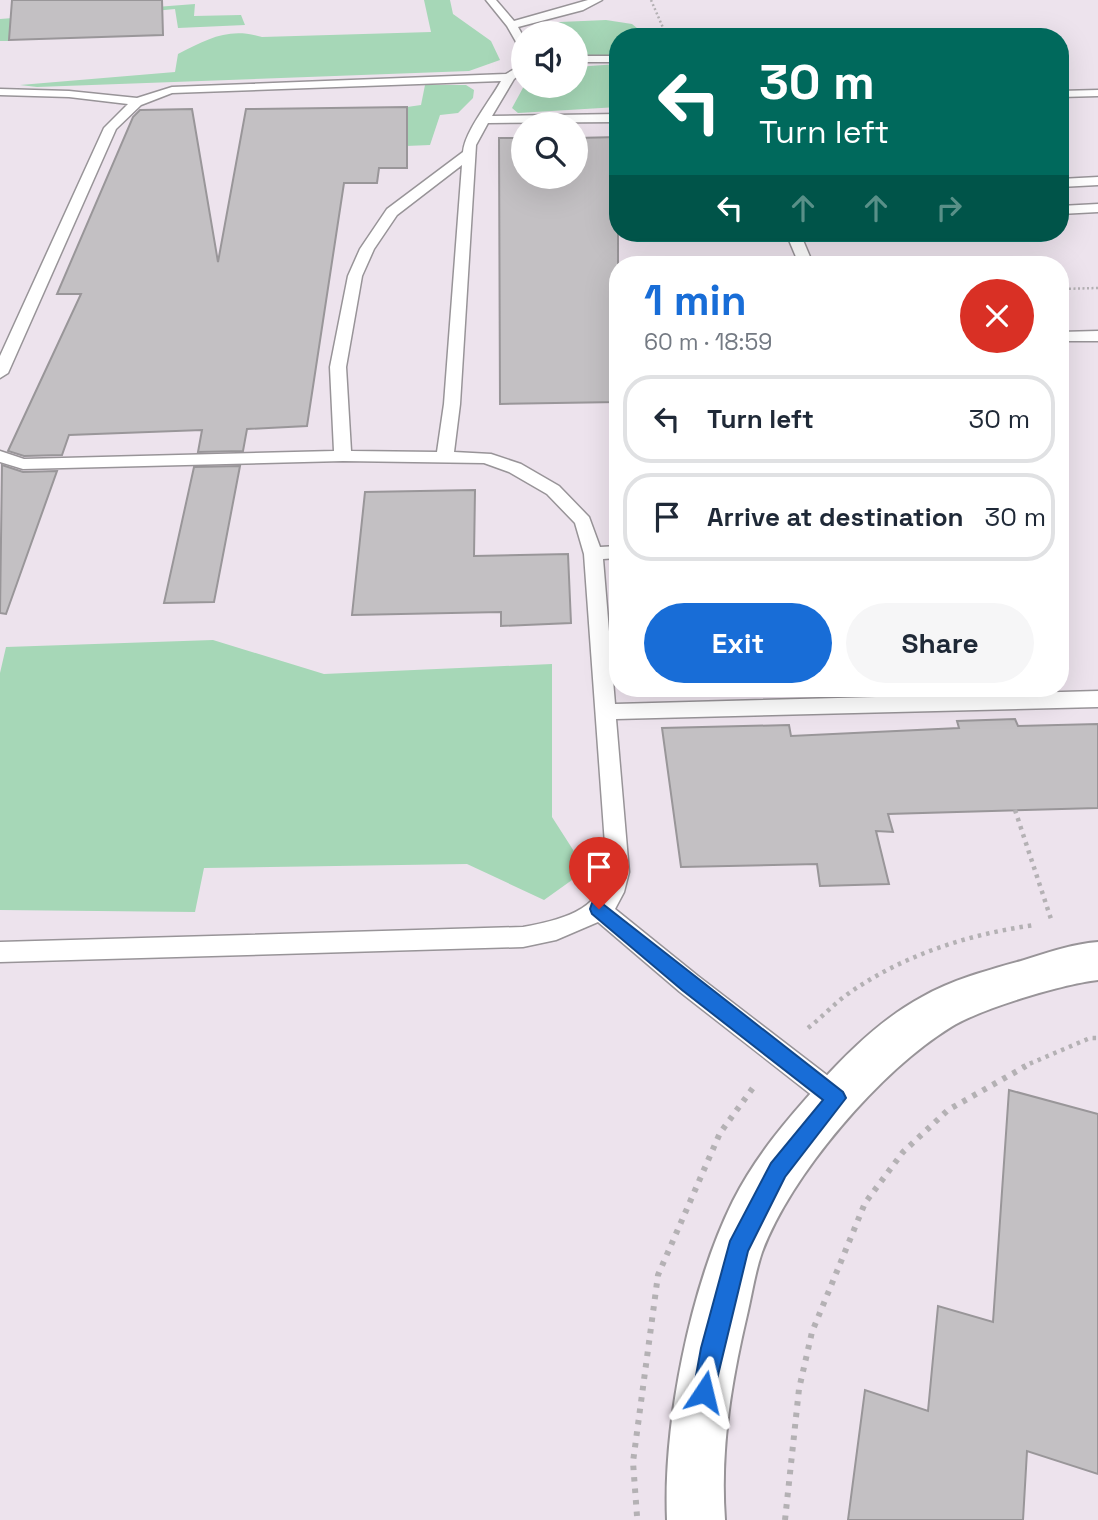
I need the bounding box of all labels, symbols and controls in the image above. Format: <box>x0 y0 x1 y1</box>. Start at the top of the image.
map controls <box>511 21 588 189</box>
button: sound <box>511 21 588 98</box>
text: 30 m <box>759 51 875 113</box>
icon: left <box>644 56 735 147</box>
button: search <box>511 112 588 189</box>
text: Turn left <box>759 112 889 152</box>
icon: left <box>711 189 749 227</box>
icon: ahead <box>784 189 822 227</box>
icon: ahead <box>857 189 895 227</box>
icon: right <box>930 189 968 227</box>
text: 1 min <box>644 274 747 327</box>
button: close <box>960 279 1034 353</box>
text: 60 m · 18:59 <box>644 327 772 357</box>
icon: left <box>648 400 686 438</box>
text: Turn left <box>707 402 814 436</box>
text: 30 m <box>969 402 1030 436</box>
icon: arrive <box>648 498 686 536</box>
text: Arrive at destination <box>707 500 964 534</box>
text: 30 m <box>985 500 1046 534</box>
button: Exit <box>644 603 832 683</box>
button: Share <box>846 603 1034 683</box>
pin <box>569 837 629 909</box>
icon: arrive <box>580 848 618 886</box>
position arrow <box>667 1355 741 1429</box>

